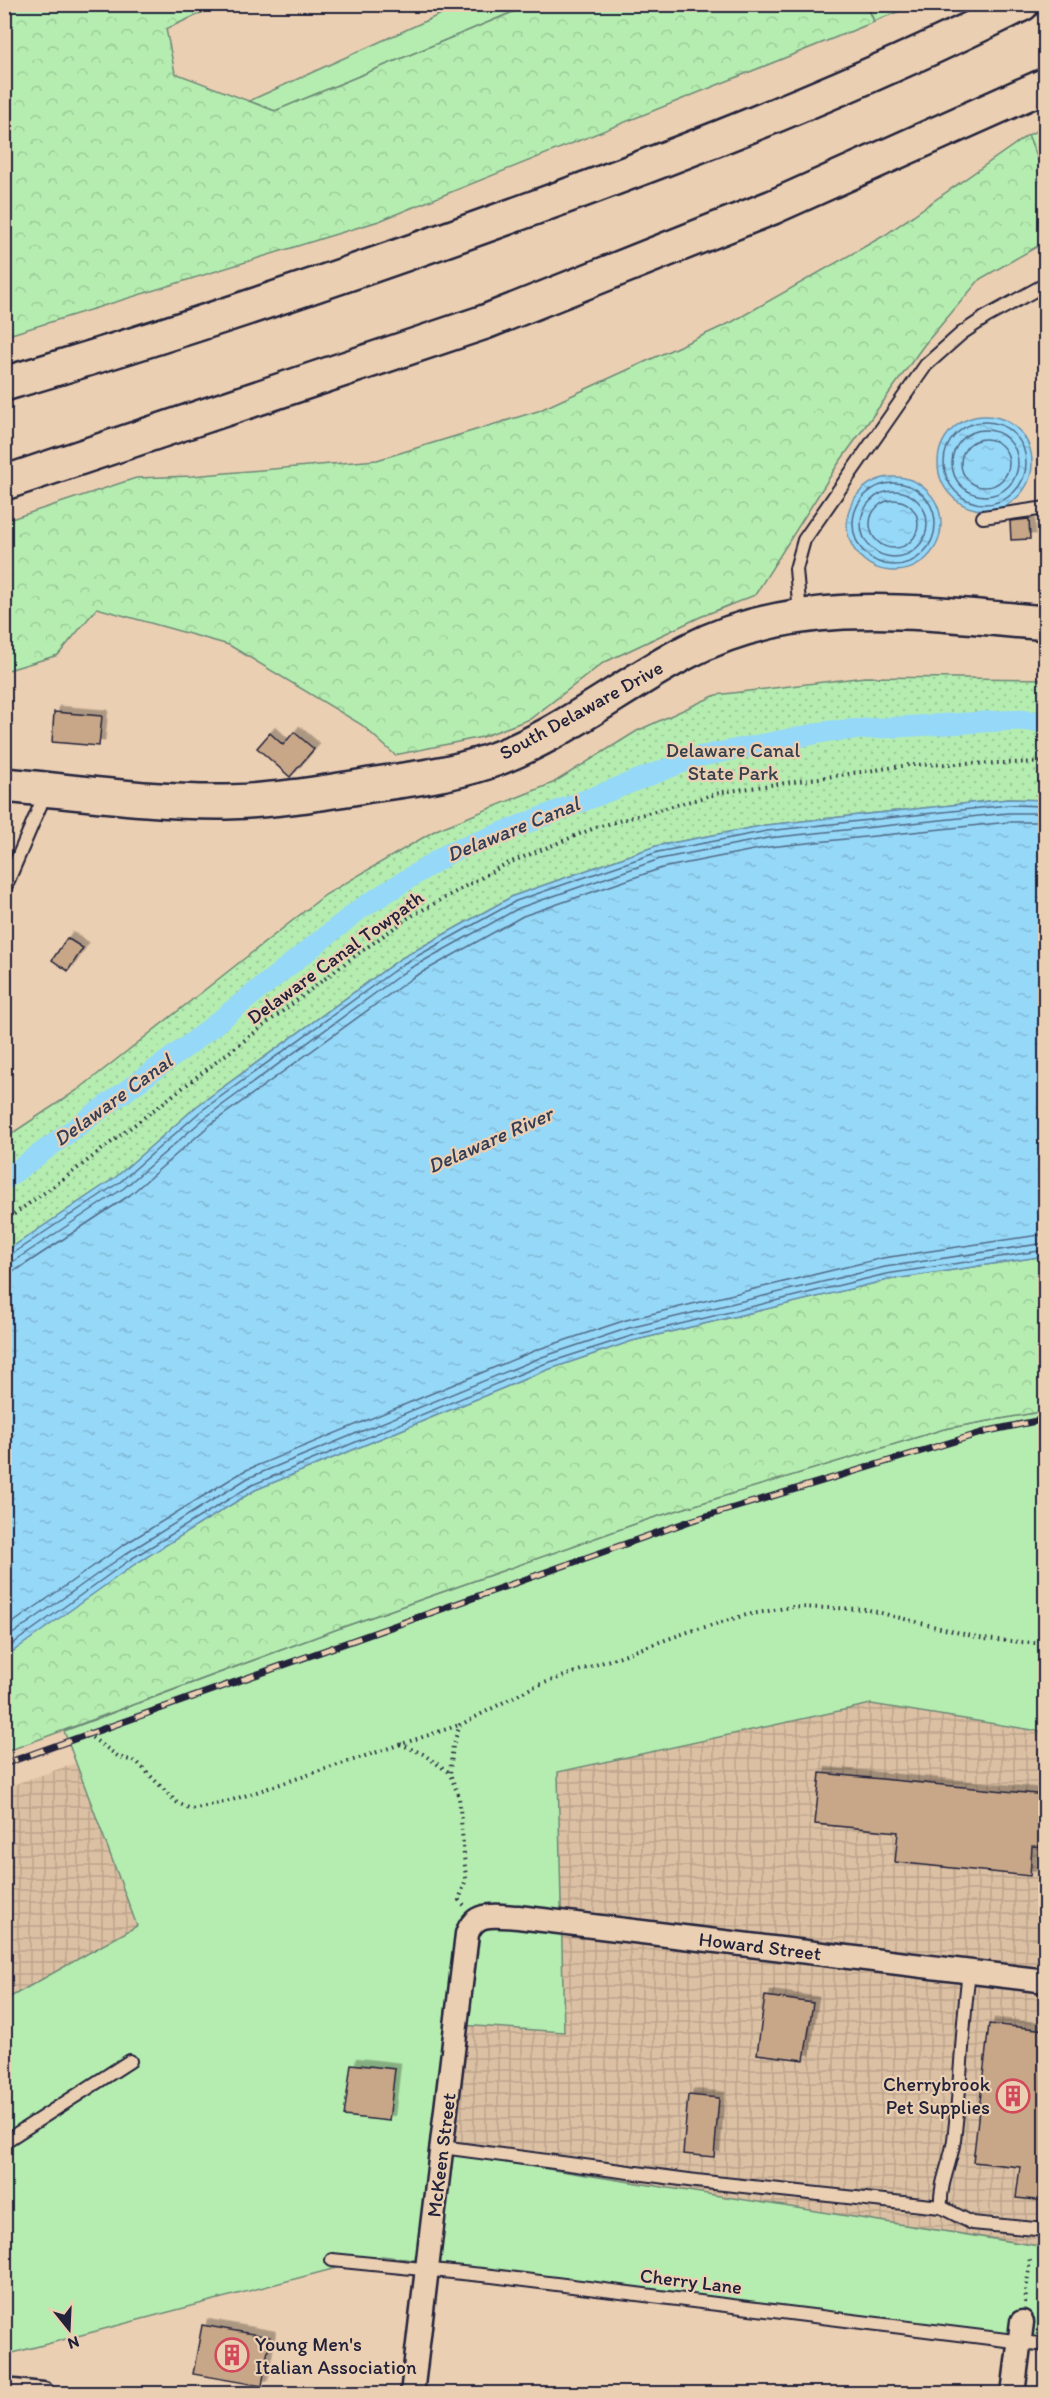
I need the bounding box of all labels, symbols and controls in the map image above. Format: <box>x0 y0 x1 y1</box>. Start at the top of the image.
street label: South Delaware Drive <box>495 655 667 765</box>
park label: Delaware Canal State Park <box>666 738 800 785</box>
water label: Delaware Canal <box>443 790 585 867</box>
street label: Delaware Canal Towpath <box>242 885 428 1029</box>
water label: Delaware Canal <box>48 1047 179 1151</box>
water label: Delaware River <box>423 1100 558 1178</box>
street label: Howard Street <box>697 1927 823 1965</box>
place label: Cherrybrook Pet Supplies <box>883 2072 991 2119</box>
building icon: Cherrybrook Pet Supplies <box>995 2078 1031 2114</box>
street label: McKeen Street <box>421 2091 461 2219</box>
street label: Cherry Lane <box>639 2263 743 2299</box>
north arrow <box>39 2299 99 2359</box>
text: N <box>65 2332 82 2353</box>
place label: Young Men's Italian Association <box>255 2332 417 2379</box>
building icon: Young Men's Italian Association <box>214 2337 250 2373</box>

